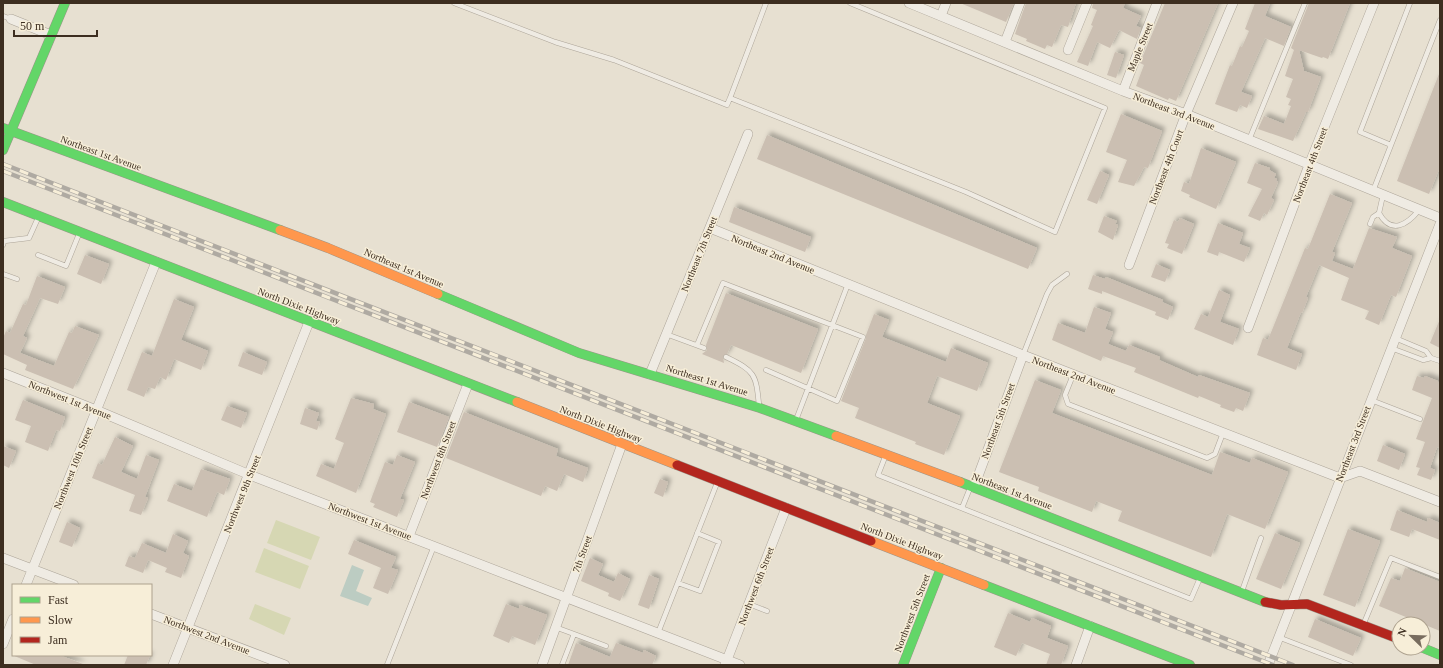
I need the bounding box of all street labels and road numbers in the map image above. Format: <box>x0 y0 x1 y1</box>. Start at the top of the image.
street label: Maple Street <box>1125 21 1155 73</box>
street label: Northeast 3rd Avenue <box>1131 90 1217 132</box>
street label: Northeast 4th Street <box>1291 125 1330 204</box>
street label: Northeast 4th Court <box>1147 128 1185 206</box>
street label: Northeast 1st Avenue <box>59 133 144 173</box>
street label: Northeast 7th Street <box>679 215 719 293</box>
street label: Northeast 2nd Avenue <box>730 232 817 276</box>
street label: Northeast 1st Avenue <box>363 246 446 290</box>
street label: North Dixie Highway <box>256 285 342 327</box>
street label: Northeast 2nd Avenue <box>1031 354 1118 396</box>
street label: Northeast 1st Avenue <box>665 362 750 398</box>
street label: Northwest 1st Avenue <box>27 378 113 422</box>
street label: Northeast 5th Street <box>979 381 1017 460</box>
street label: North Dixie Highway <box>558 403 644 445</box>
street label: Northeast 3rd Street <box>1333 404 1373 484</box>
street label: Northwest 8th Street <box>418 419 458 501</box>
street label: Northwest 10th Street <box>51 425 95 511</box>
street label: Northwest 9th Street <box>221 453 263 534</box>
street label: Northeast 1st Avenue <box>970 471 1054 512</box>
street label: Northwest 1st Avenue <box>327 500 414 542</box>
street label: North Dixie Highway <box>859 520 945 562</box>
street label: 7th Street <box>570 534 594 574</box>
street label: Northwest 6th Street <box>736 545 776 627</box>
street label: Northwest 5th Street <box>892 572 932 654</box>
street label: Northwest 2nd Avenue <box>162 613 252 657</box>

